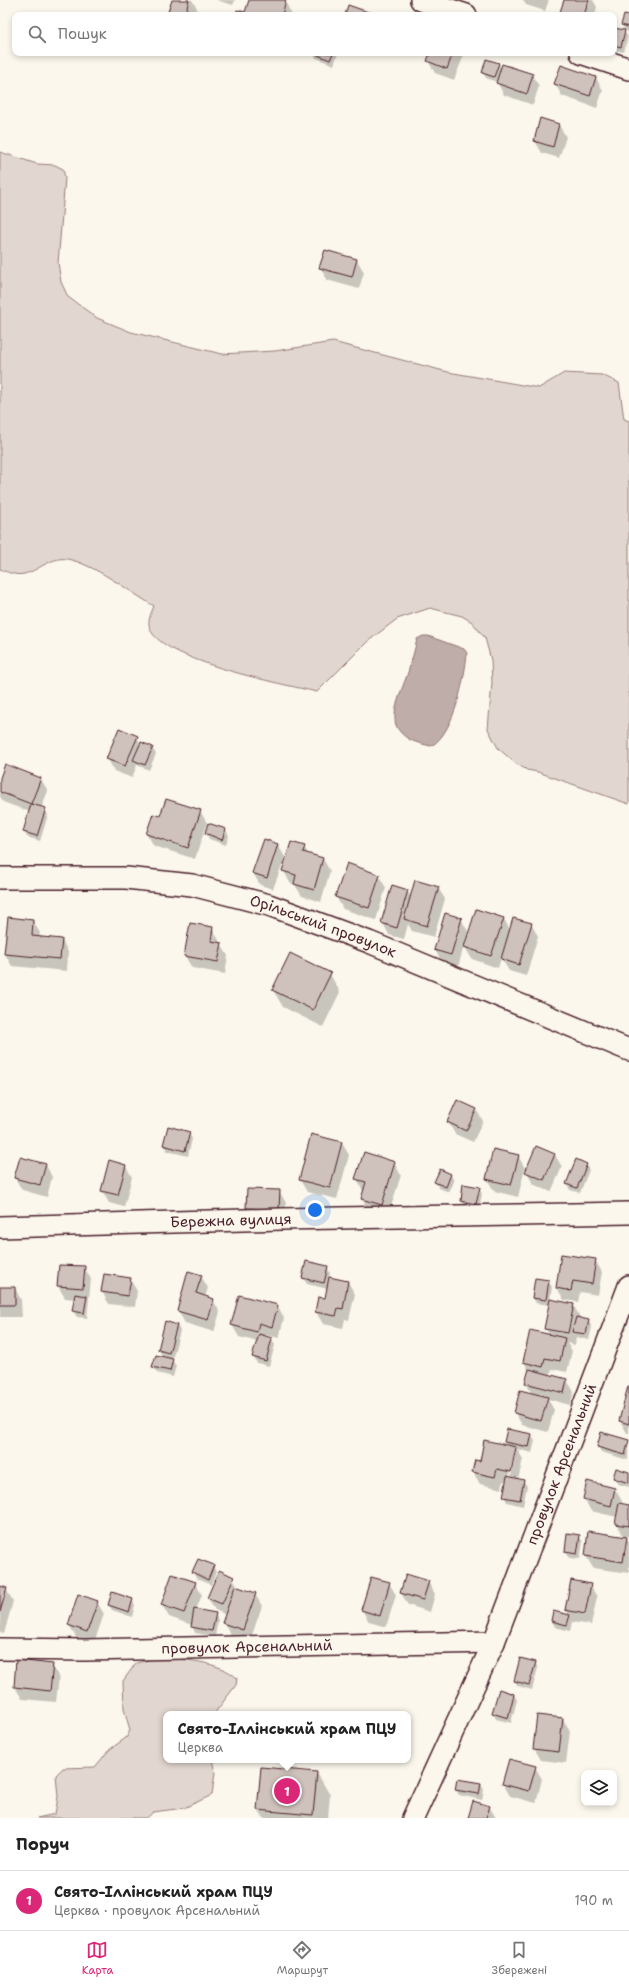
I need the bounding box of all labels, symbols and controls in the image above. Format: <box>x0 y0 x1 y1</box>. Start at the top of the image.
search box <box>12 12 617 56</box>
icon: search <box>26 23 48 45</box>
text: Пошук <box>58 24 107 44</box>
street label: Орільський провулок <box>248 890 399 962</box>
your location <box>305 1200 325 1220</box>
street label: Бережна вулиця <box>170 1209 292 1232</box>
street label: провулок Арсенальний <box>522 1380 601 1548</box>
street label: провулок Арсенальний <box>161 1635 333 1659</box>
popup <box>163 1711 411 1763</box>
text: Свято-Іллінський храм ПЦУ <box>178 1719 396 1739</box>
text: Церква <box>178 1739 223 1756</box>
map controls <box>581 1770 617 1806</box>
button: layers <box>581 1770 617 1806</box>
pin: 1 <box>274 1776 300 1806</box>
text: Поруч <box>16 1833 69 1855</box>
text: Свято-Іллінський храм ПЦУ <box>54 1882 273 1902</box>
text: 1 <box>26 1892 32 1909</box>
text: 190 m <box>574 1892 613 1909</box>
text: Церква · провулок Арсенальний <box>54 1902 260 1919</box>
tab: Карта <box>82 1939 113 1978</box>
tab: Маршрут <box>277 1939 328 1978</box>
tab: Збережені <box>492 1939 547 1978</box>

